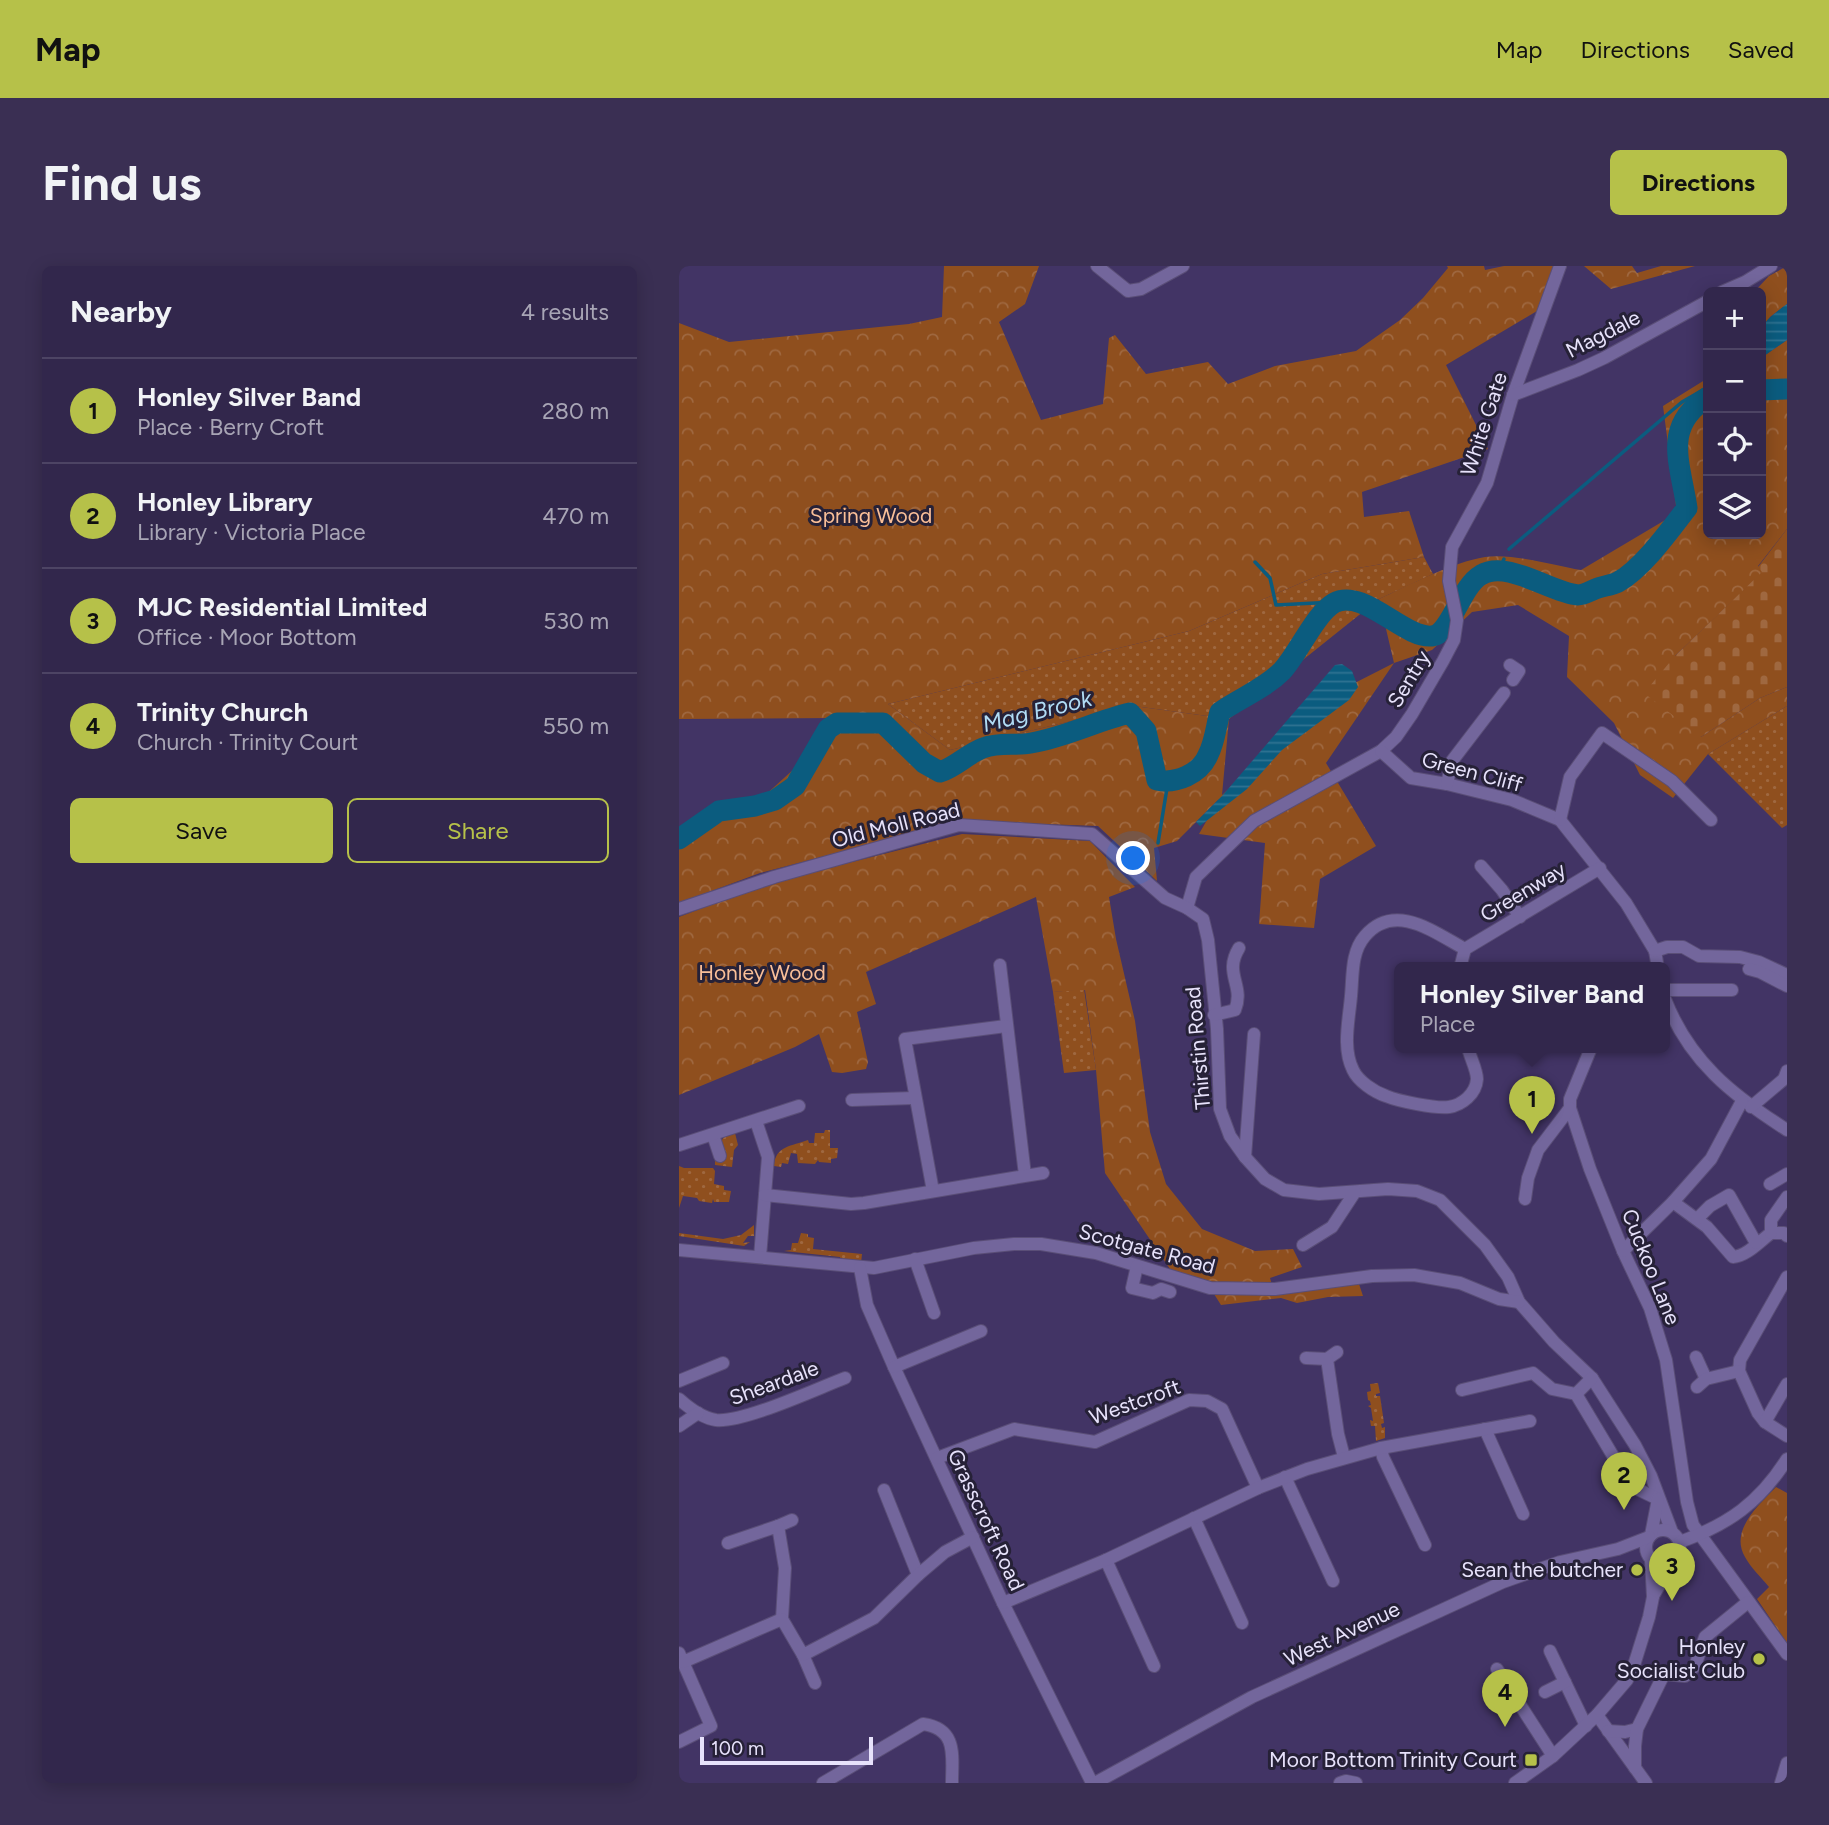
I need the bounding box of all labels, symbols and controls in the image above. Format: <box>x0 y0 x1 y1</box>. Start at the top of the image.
text: Map <box>35 30 101 69</box>
text: Map <box>1496 35 1542 64</box>
text: Directions <box>1580 35 1690 64</box>
text: Saved <box>1728 35 1794 64</box>
button: Directions <box>1610 150 1787 215</box>
text: Find us <box>42 153 201 212</box>
map controls <box>1703 287 1766 539</box>
button: + <box>1703 287 1766 350</box>
text: Nearby <box>70 293 172 330</box>
text: 4 results <box>521 298 609 326</box>
street label: Magdale <box>1561 304 1644 363</box>
button: − <box>1703 350 1766 413</box>
street label: White Gate <box>1455 369 1512 479</box>
text: Honley Silver Band <box>137 381 361 413</box>
text: 1 <box>88 397 98 425</box>
text: 280 m <box>542 397 609 425</box>
text: Place · Berry Croft <box>137 413 324 441</box>
button: locate <box>1703 413 1766 476</box>
button: layers <box>1703 476 1766 539</box>
text: Honley Library <box>137 486 313 518</box>
text: 2 <box>86 502 100 530</box>
text: 470 m <box>542 502 609 530</box>
park label: Spring Wood <box>810 503 932 528</box>
text: Library · Victoria Place <box>137 518 366 546</box>
text: MJC Residential Limited <box>137 591 427 623</box>
text: 3 <box>87 607 99 635</box>
text: 530 m <box>543 607 609 635</box>
text: Office · Moor Bottom <box>137 623 357 651</box>
street label: Sentry <box>1382 646 1435 712</box>
water label: Mag Brook <box>979 684 1095 738</box>
text: Trinity Church <box>137 696 308 728</box>
text: 4 <box>86 712 100 740</box>
text: 550 m <box>543 712 609 740</box>
text: Church · Trinity Court <box>137 728 358 756</box>
street label: Green Cliff <box>1419 746 1525 797</box>
street label: Old Moll Road <box>829 797 963 853</box>
button: Save <box>70 798 333 863</box>
button: Share <box>347 798 609 863</box>
your location <box>1116 841 1150 875</box>
street label: Greenway <box>1475 856 1570 927</box>
park label: Honley Wood <box>698 960 826 985</box>
popup <box>1394 962 1670 1053</box>
text: Honley Silver Band <box>1420 978 1644 1010</box>
street label: Thirstin Road <box>1180 986 1215 1110</box>
text: Place <box>1420 1010 1475 1038</box>
pin: 1 <box>1509 1076 1555 1134</box>
street label: Cuckoo Lane <box>1617 1205 1686 1328</box>
street label: Scotgate Road <box>1076 1218 1218 1279</box>
street label: Sheardale <box>726 1355 822 1410</box>
street label: Westcroft <box>1086 1374 1184 1429</box>
street label: Grasscroft Road <box>943 1445 1030 1594</box>
pin: 2 <box>1601 1452 1647 1510</box>
pin: 3 <box>1649 1543 1695 1601</box>
place label: Sean the butcher <box>1461 1557 1623 1582</box>
marker: Sean the butcher <box>1629 1562 1645 1578</box>
street label: West Avenue <box>1280 1596 1404 1671</box>
place label: Honley Socialist Club <box>1617 1634 1745 1683</box>
marker: Honley Socialist Club <box>1751 1651 1767 1667</box>
pin: 4 <box>1482 1669 1528 1727</box>
scale bar <box>700 1734 873 1766</box>
text: 100 m <box>711 1737 764 1760</box>
place label: Moor Bottom Trinity Court <box>1269 1747 1517 1772</box>
marker: Moor Bottom Trinity Court <box>1523 1752 1539 1768</box>

